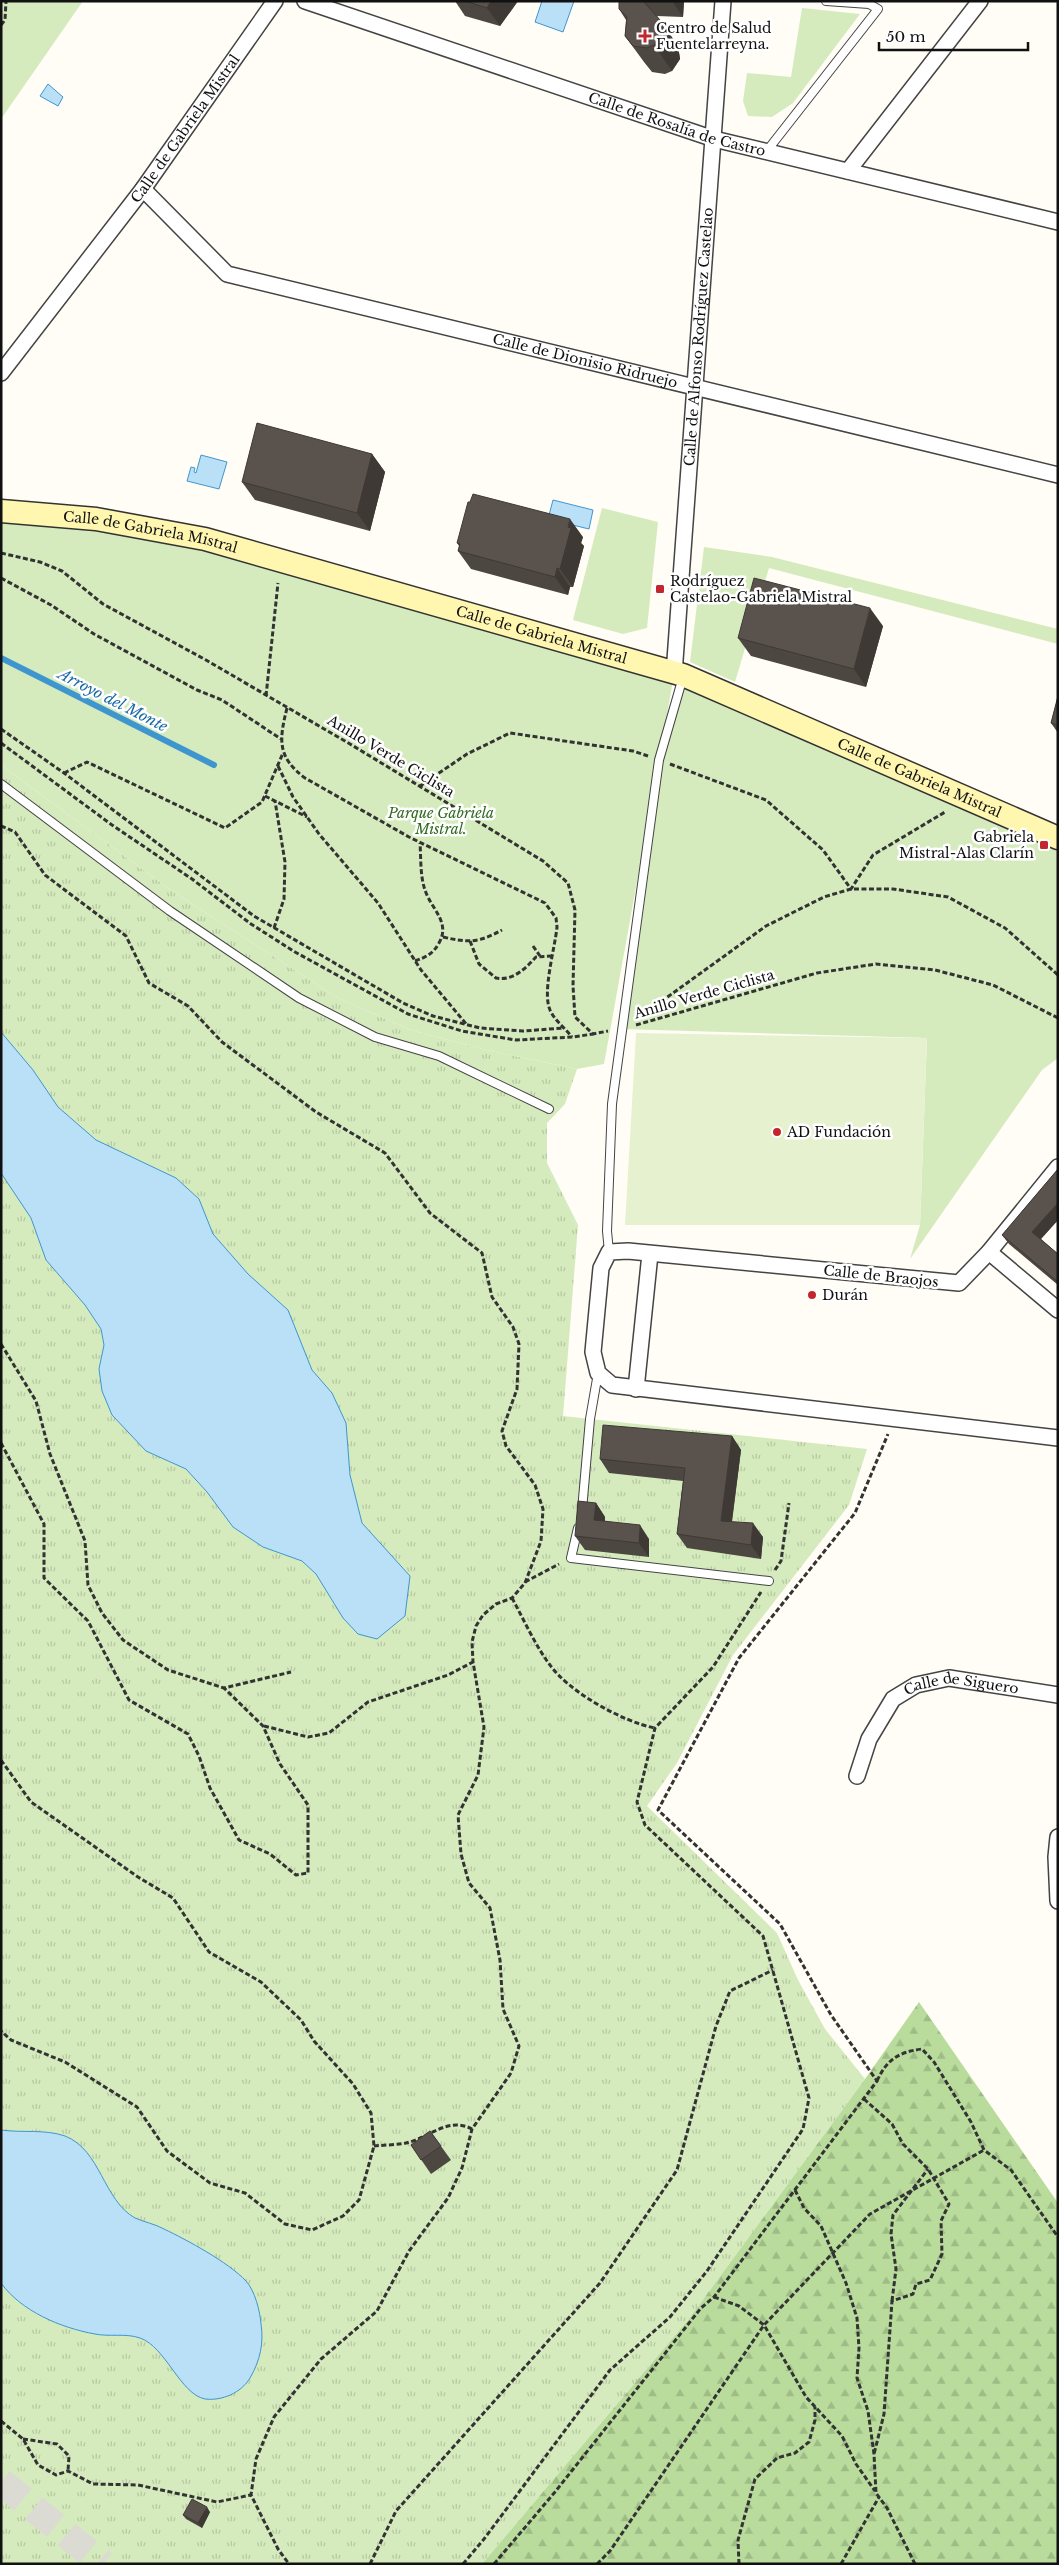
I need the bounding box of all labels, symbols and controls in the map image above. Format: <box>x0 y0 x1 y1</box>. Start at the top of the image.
place label: Centro de Salud Fuentelarreyna. <box>656 19 772 53</box>
scale bar <box>879 20 1028 52</box>
text: 50 m <box>886 27 926 46</box>
marker: Centro de Salud Fuentelarreyna. <box>638 29 652 43</box>
street label: Calle de Gabriela Mistral <box>127 51 244 206</box>
street label: Calle de Rosalía de Castro <box>586 88 767 160</box>
street label: Calle de Alfonso Rodríguez Castelao <box>680 207 717 467</box>
street label: Calle de Dionisio Ridruejo <box>491 330 679 392</box>
street label: Calle de Gabriela Mistral <box>62 507 240 557</box>
place label: Rodríguez Castelao-Gabriela Mistral <box>670 572 852 606</box>
marker: Rodríguez Castelao-Gabriela Mistral <box>654 583 666 595</box>
street label: Calle de Gabriela Mistral <box>454 602 630 668</box>
water label: Arroyo del Monte <box>53 663 171 736</box>
street label: Anillo Verde Ciclista <box>323 710 458 801</box>
street label: Calle de Gabriela Mistral <box>835 734 1005 822</box>
park label: Parque Gabriela Mistral. <box>387 804 494 838</box>
place label: Gabriela Mistral-Alas Clarín <box>899 828 1034 862</box>
marker: Gabriela Mistral-Alas Clarín <box>1038 839 1050 851</box>
street label: Anillo Verde Ciclista <box>631 965 776 1023</box>
place label: AD Fundación <box>786 1123 891 1141</box>
marker: AD Fundación <box>771 1126 783 1138</box>
street label: Calle de Braojos <box>823 1261 939 1291</box>
place label: Durán <box>822 1286 868 1304</box>
marker: Durán <box>806 1289 818 1301</box>
street label: Calle de Siguero <box>900 1668 1020 1699</box>

